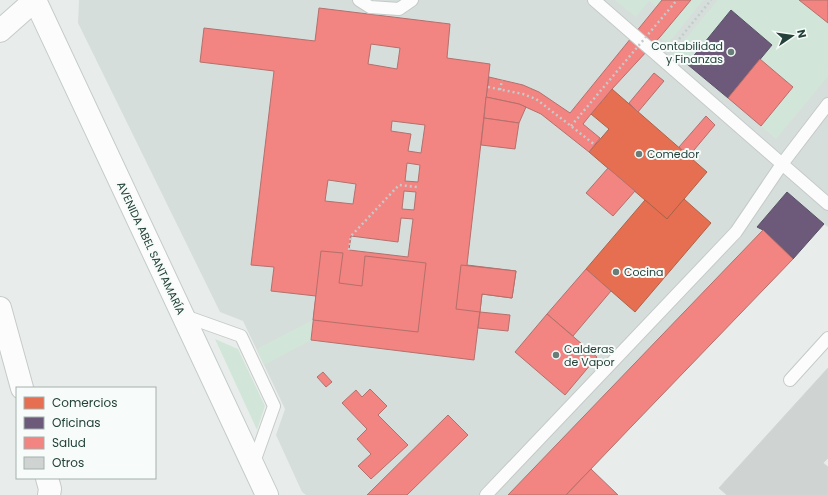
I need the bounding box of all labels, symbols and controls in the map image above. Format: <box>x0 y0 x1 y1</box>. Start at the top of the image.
north arrow <box>772 16 812 56</box>
text: N <box>793 28 810 40</box>
place label: Contabilidad y Finanzas <box>651 38 723 67</box>
marker: Contabilidad y Finanzas <box>726 47 736 57</box>
place label: Comedor <box>647 146 699 162</box>
marker: Comedor <box>634 149 644 159</box>
street label: AVENIDA ABEL SANTAMARÍA <box>113 179 189 318</box>
place label: Cocina <box>624 264 663 280</box>
marker: Cocina <box>611 267 621 277</box>
place label: Calderas de Vapor <box>564 341 615 370</box>
marker: Calderas de Vapor <box>551 350 561 360</box>
legend <box>16 387 156 479</box>
text: Comercios <box>52 394 117 411</box>
text: Oficinas <box>52 414 101 431</box>
text: Salud <box>52 434 86 451</box>
text: Otros <box>52 454 84 471</box>

